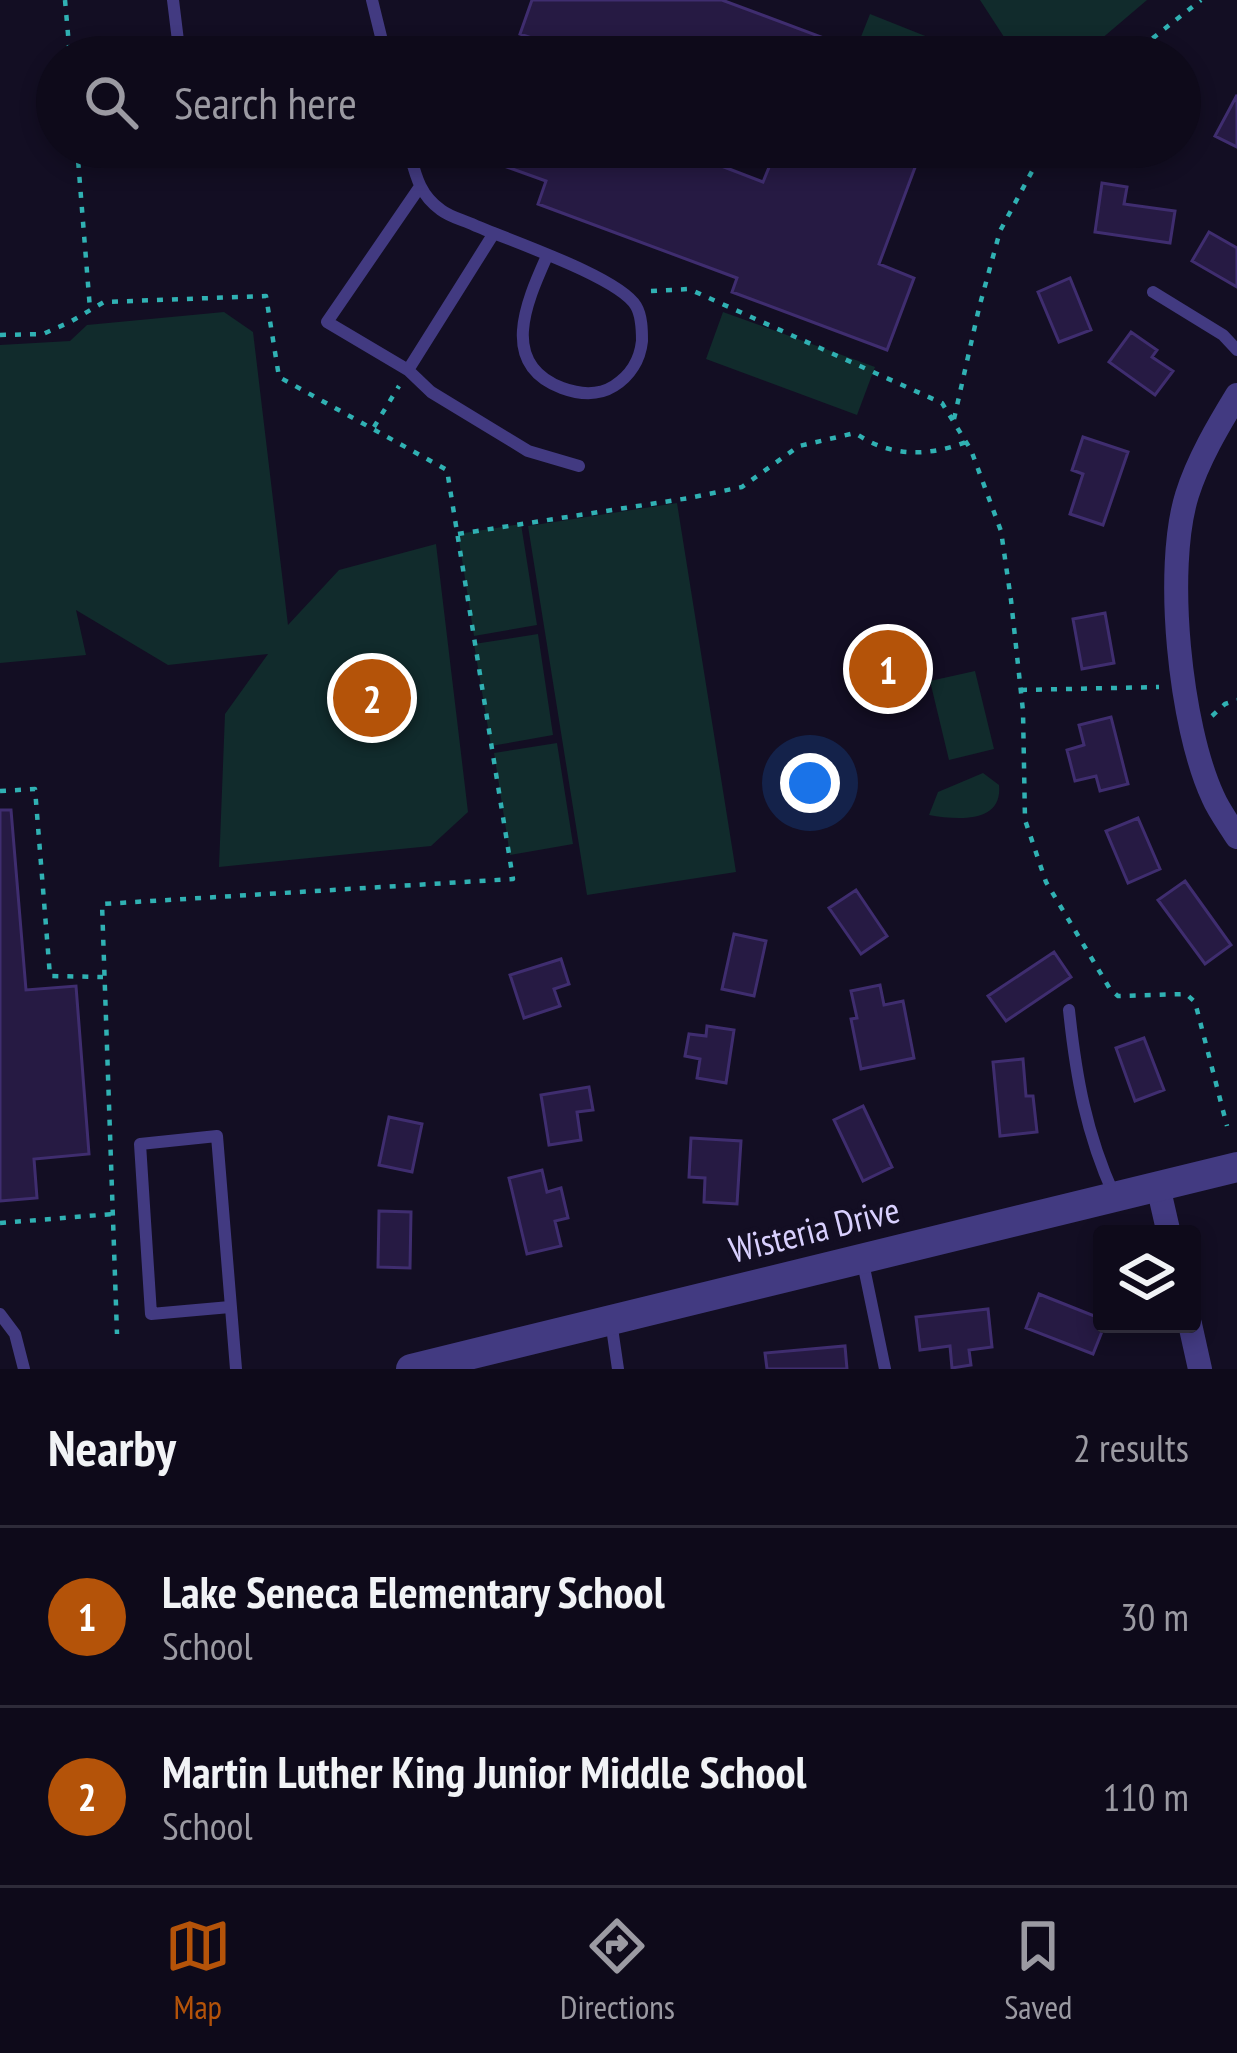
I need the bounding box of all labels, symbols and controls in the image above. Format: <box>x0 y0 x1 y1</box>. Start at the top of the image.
search box <box>36 36 1201 168</box>
icon: search <box>78 69 144 135</box>
text: Search here <box>174 73 357 131</box>
pin: 1 <box>849 624 927 714</box>
pin: 2 <box>333 653 411 743</box>
your location <box>780 753 840 813</box>
street label: Wisteria Drive <box>724 1185 904 1273</box>
map controls <box>1093 1225 1201 1333</box>
button: layers <box>1093 1225 1201 1333</box>
text: Nearby <box>48 1414 176 1480</box>
text: 2 results <box>1073 1422 1189 1473</box>
text: Lake Seneca Elementary School <box>162 1562 665 1620</box>
text: 1 <box>78 1591 96 1642</box>
text: 30 m <box>1120 1591 1189 1642</box>
text: School <box>162 1620 253 1671</box>
text: Martin Luther King Junior Middle School <box>162 1742 806 1800</box>
text: 2 <box>78 1771 96 1822</box>
text: 110 m <box>1103 1771 1189 1822</box>
text: School <box>162 1800 253 1851</box>
tab: Map <box>165 1913 231 2028</box>
tab: Directions <box>560 1913 675 2028</box>
tab: Saved <box>1004 1913 1072 2028</box>

